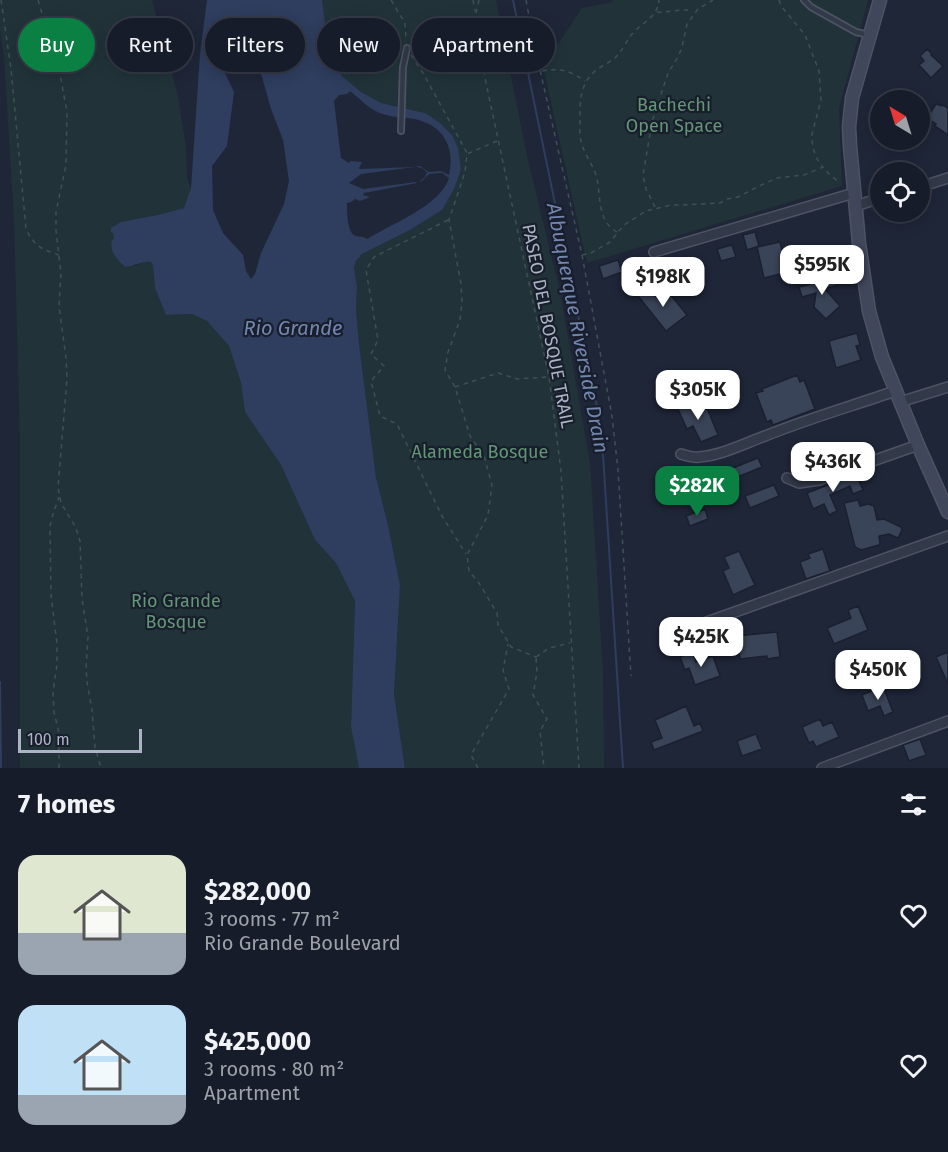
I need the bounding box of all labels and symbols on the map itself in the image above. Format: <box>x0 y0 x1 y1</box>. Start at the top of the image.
north arrow <box>870 90 930 150</box>
park label: Bachechi Open Space <box>626 94 722 137</box>
water label: Albuquerque Riverside Drain <box>542 200 614 455</box>
street label: PASEO DEL BOSQUE TRAIL <box>517 222 579 430</box>
pin: $595K <box>780 245 864 296</box>
pin: $198K <box>621 257 705 308</box>
water label: Rio Grande <box>244 316 342 340</box>
pin: $305K <box>656 370 740 421</box>
park label: Alameda Bosque <box>412 441 548 463</box>
pin: $436K <box>791 442 875 493</box>
pin: $282K <box>655 466 739 517</box>
park label: Rio Grande Bosque <box>131 590 221 633</box>
pin: $425K <box>659 617 743 668</box>
pin: $450K <box>836 650 920 701</box>
scale bar <box>18 726 142 754</box>

